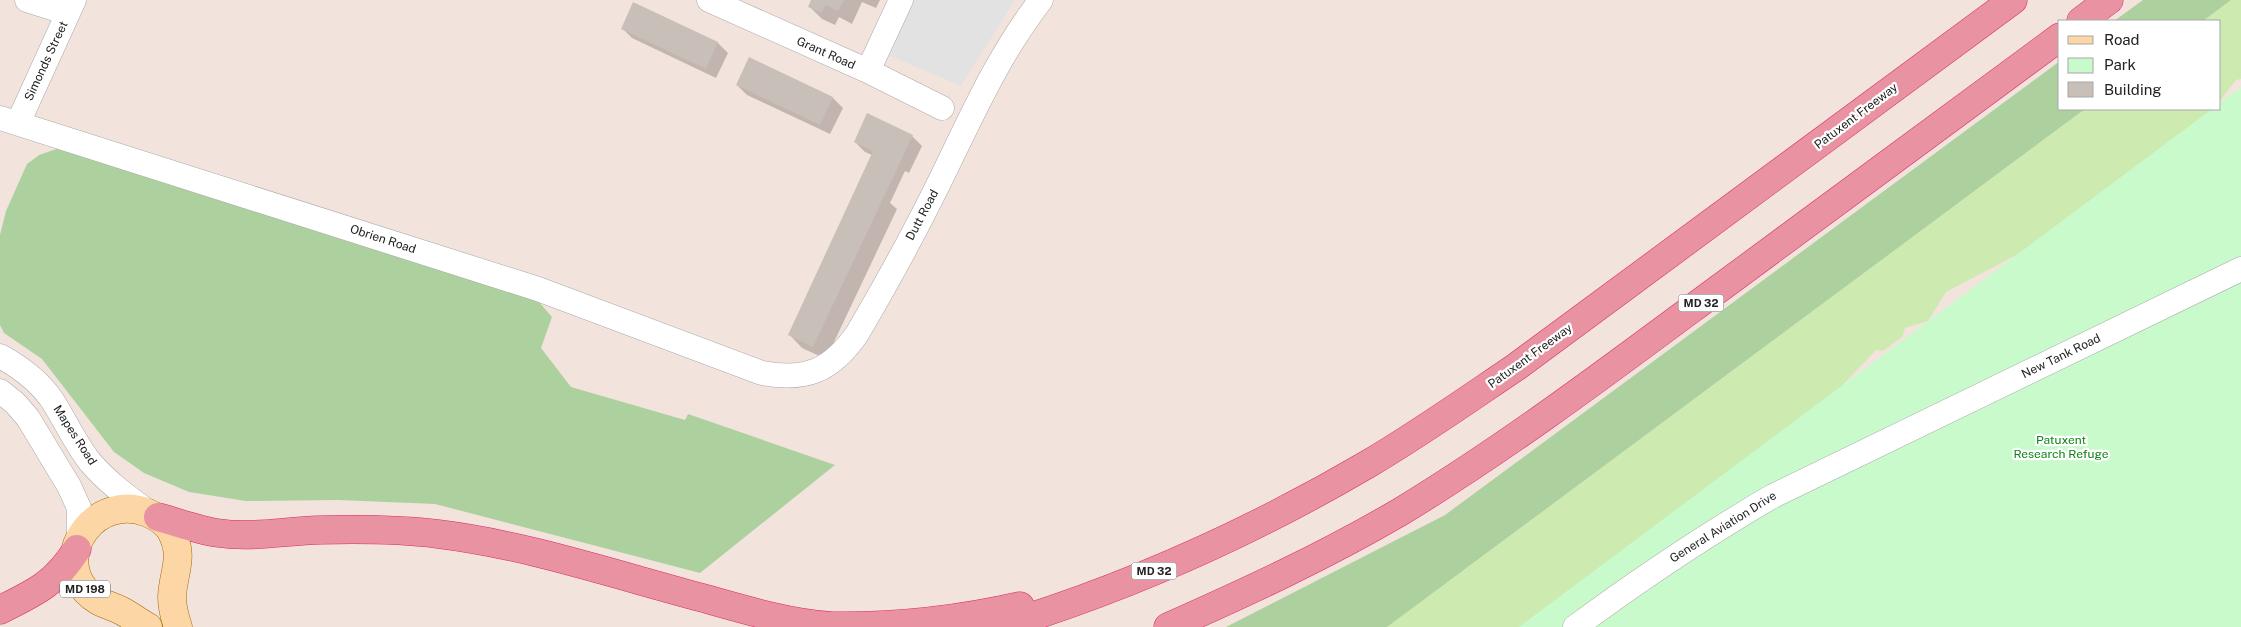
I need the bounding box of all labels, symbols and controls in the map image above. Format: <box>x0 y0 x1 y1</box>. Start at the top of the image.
street label: Simonds Street <box>21 19 71 103</box>
legend <box>2058 20 2221 110</box>
text: Road <box>2104 31 2140 48</box>
street label: Grant Road <box>795 34 857 72</box>
text: Park <box>2104 56 2136 73</box>
street label: Patuxent Freeway <box>1812 80 1901 152</box>
text: Building <box>2104 81 2162 98</box>
street label: Dutt Road <box>903 187 941 243</box>
street label: Obrien Road <box>348 222 418 256</box>
road number: MD 32 <box>1678 294 1724 312</box>
street label: Patuxent Freeway <box>1485 320 1575 391</box>
street label: New Tank Road <box>2019 331 2103 381</box>
street label: Mapes Road <box>50 402 100 468</box>
park label: Patuxent Research Refuge <box>2013 433 2109 461</box>
street label: General Aviation Drive <box>1667 488 1779 566</box>
road number: MD 32 <box>1132 562 1176 580</box>
road number: MD 198 <box>60 580 110 598</box>

